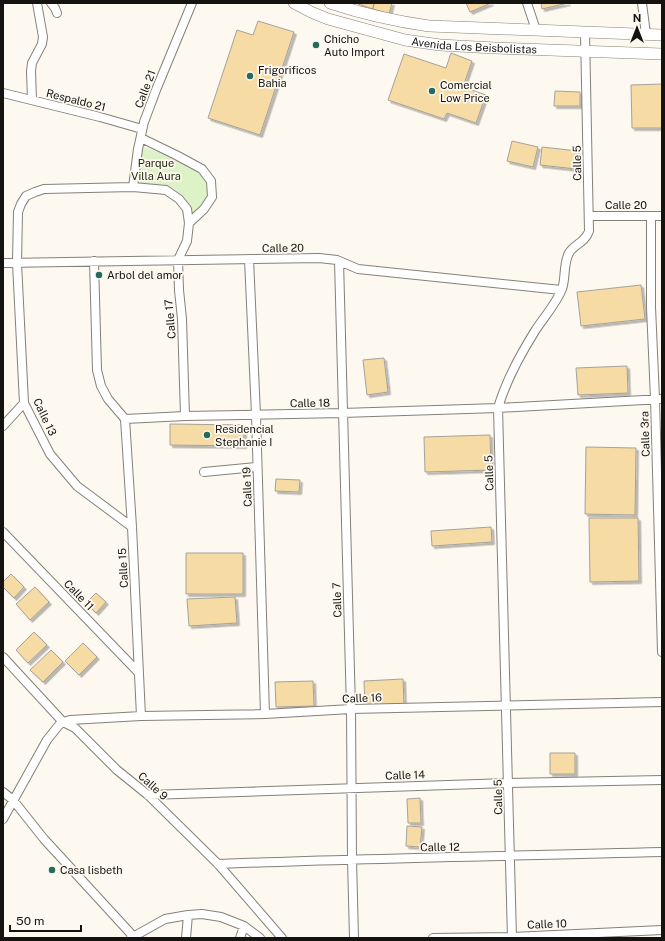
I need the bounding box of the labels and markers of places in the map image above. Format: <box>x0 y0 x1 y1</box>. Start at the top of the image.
place label: Chicho Auto Import <box>324 33 385 58</box>
marker: Chicho Auto Import <box>311 40 321 50</box>
place label: Frigorificos Bahia <box>258 64 317 89</box>
marker: Frigorificos Bahia <box>245 71 255 81</box>
place label: Comercial Low Price <box>440 79 492 104</box>
marker: Comercial Low Price <box>427 86 437 96</box>
place label: Arbol del amor <box>107 269 183 281</box>
marker: Arbol del amor <box>94 270 104 280</box>
place label: Residencial Stephanie I <box>215 423 274 448</box>
marker: Residencial Stephanie I <box>202 430 212 440</box>
place label: Casa lisbeth <box>60 864 123 876</box>
marker: Casa lisbeth <box>47 865 57 875</box>

